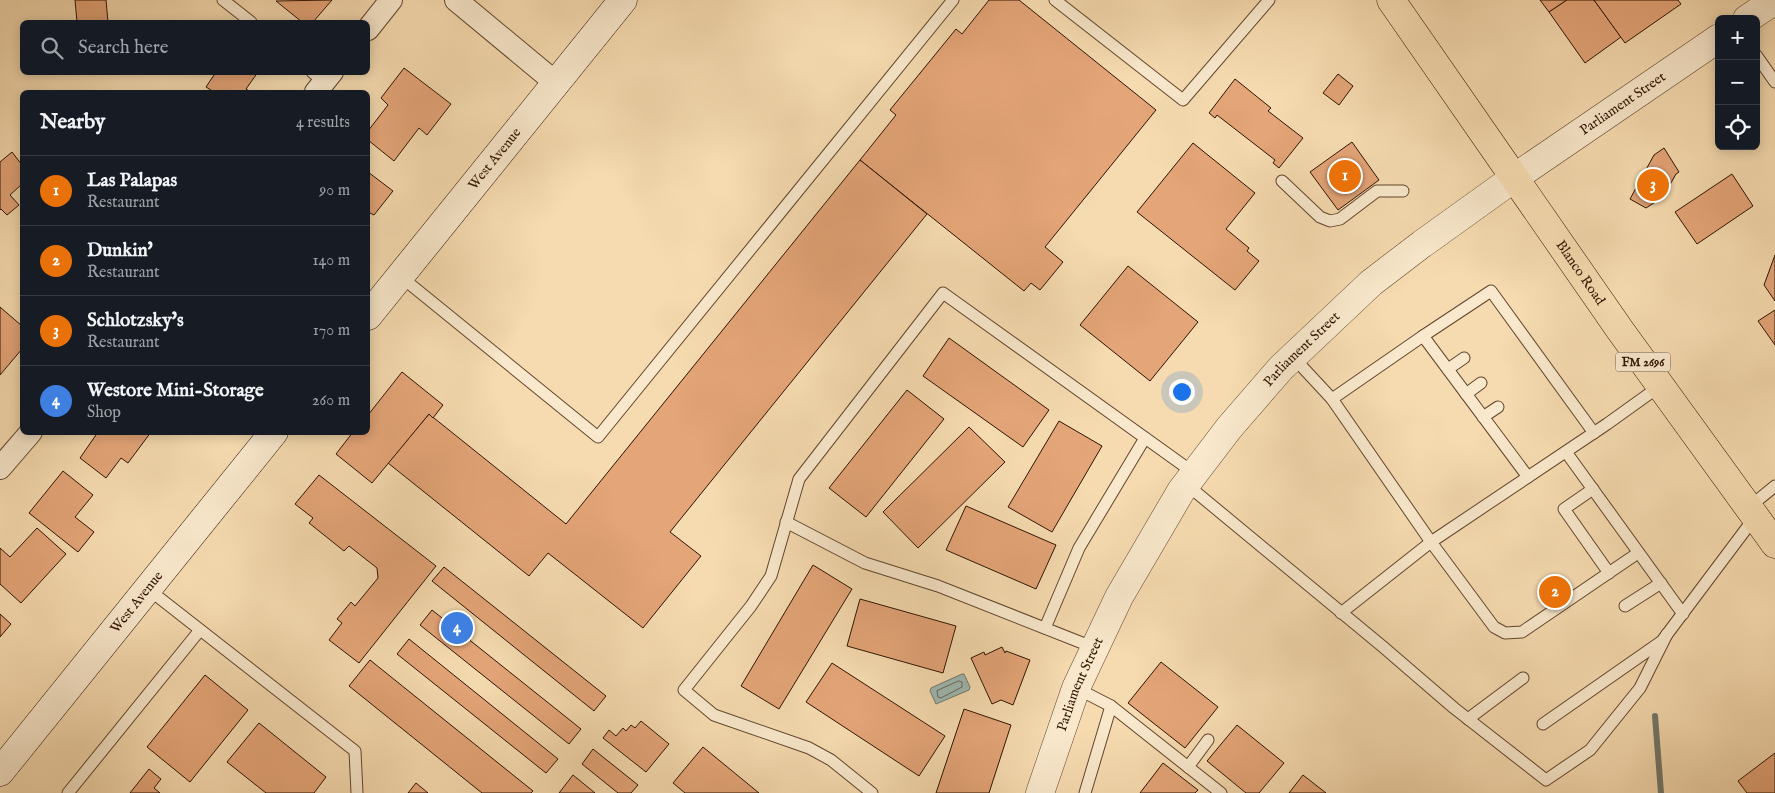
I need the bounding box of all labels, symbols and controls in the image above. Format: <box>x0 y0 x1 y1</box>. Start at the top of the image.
map controls <box>1715 15 1760 150</box>
button: + <box>1715 15 1760 60</box>
search box <box>20 20 370 75</box>
icon: search <box>38 34 66 62</box>
text: Search here <box>78 36 169 60</box>
button: − <box>1715 60 1760 105</box>
street label: Parliament Street <box>1576 68 1669 139</box>
button: locate <box>1715 105 1760 150</box>
text: Nearby <box>40 109 105 136</box>
text: 4 results <box>296 113 350 133</box>
street label: West Avenue <box>464 124 526 194</box>
pin: 1 <box>1329 157 1361 195</box>
pin: 3 <box>1637 166 1669 204</box>
text: Las Palapas <box>87 169 177 193</box>
text: 1 <box>53 181 59 201</box>
text: 90 m <box>319 181 350 201</box>
text: Restaurant <box>87 193 160 213</box>
street label: Blanco Road <box>1552 237 1609 309</box>
text: Dunkin' <box>87 239 153 263</box>
text: 2 <box>52 251 60 271</box>
text: 140 m <box>312 251 350 271</box>
text: Restaurant <box>87 263 160 283</box>
street label: Parliament Street <box>1260 308 1344 391</box>
text: Schlotzsky's <box>87 309 184 333</box>
text: 3 <box>53 321 59 341</box>
text: 170 m <box>313 321 350 341</box>
text: Restaurant <box>87 333 160 353</box>
road number: FM 2696 <box>1616 352 1670 372</box>
text: Westore Mini-Storage <box>87 379 264 403</box>
your location <box>1169 379 1195 405</box>
text: 4 <box>52 391 60 411</box>
text: 260 m <box>312 391 350 411</box>
text: Shop <box>87 403 121 423</box>
street label: West Avenue <box>106 567 168 637</box>
pin: 2 <box>1539 573 1571 611</box>
pin: 4 <box>441 609 473 647</box>
street label: Parliament Street <box>1053 634 1108 734</box>

